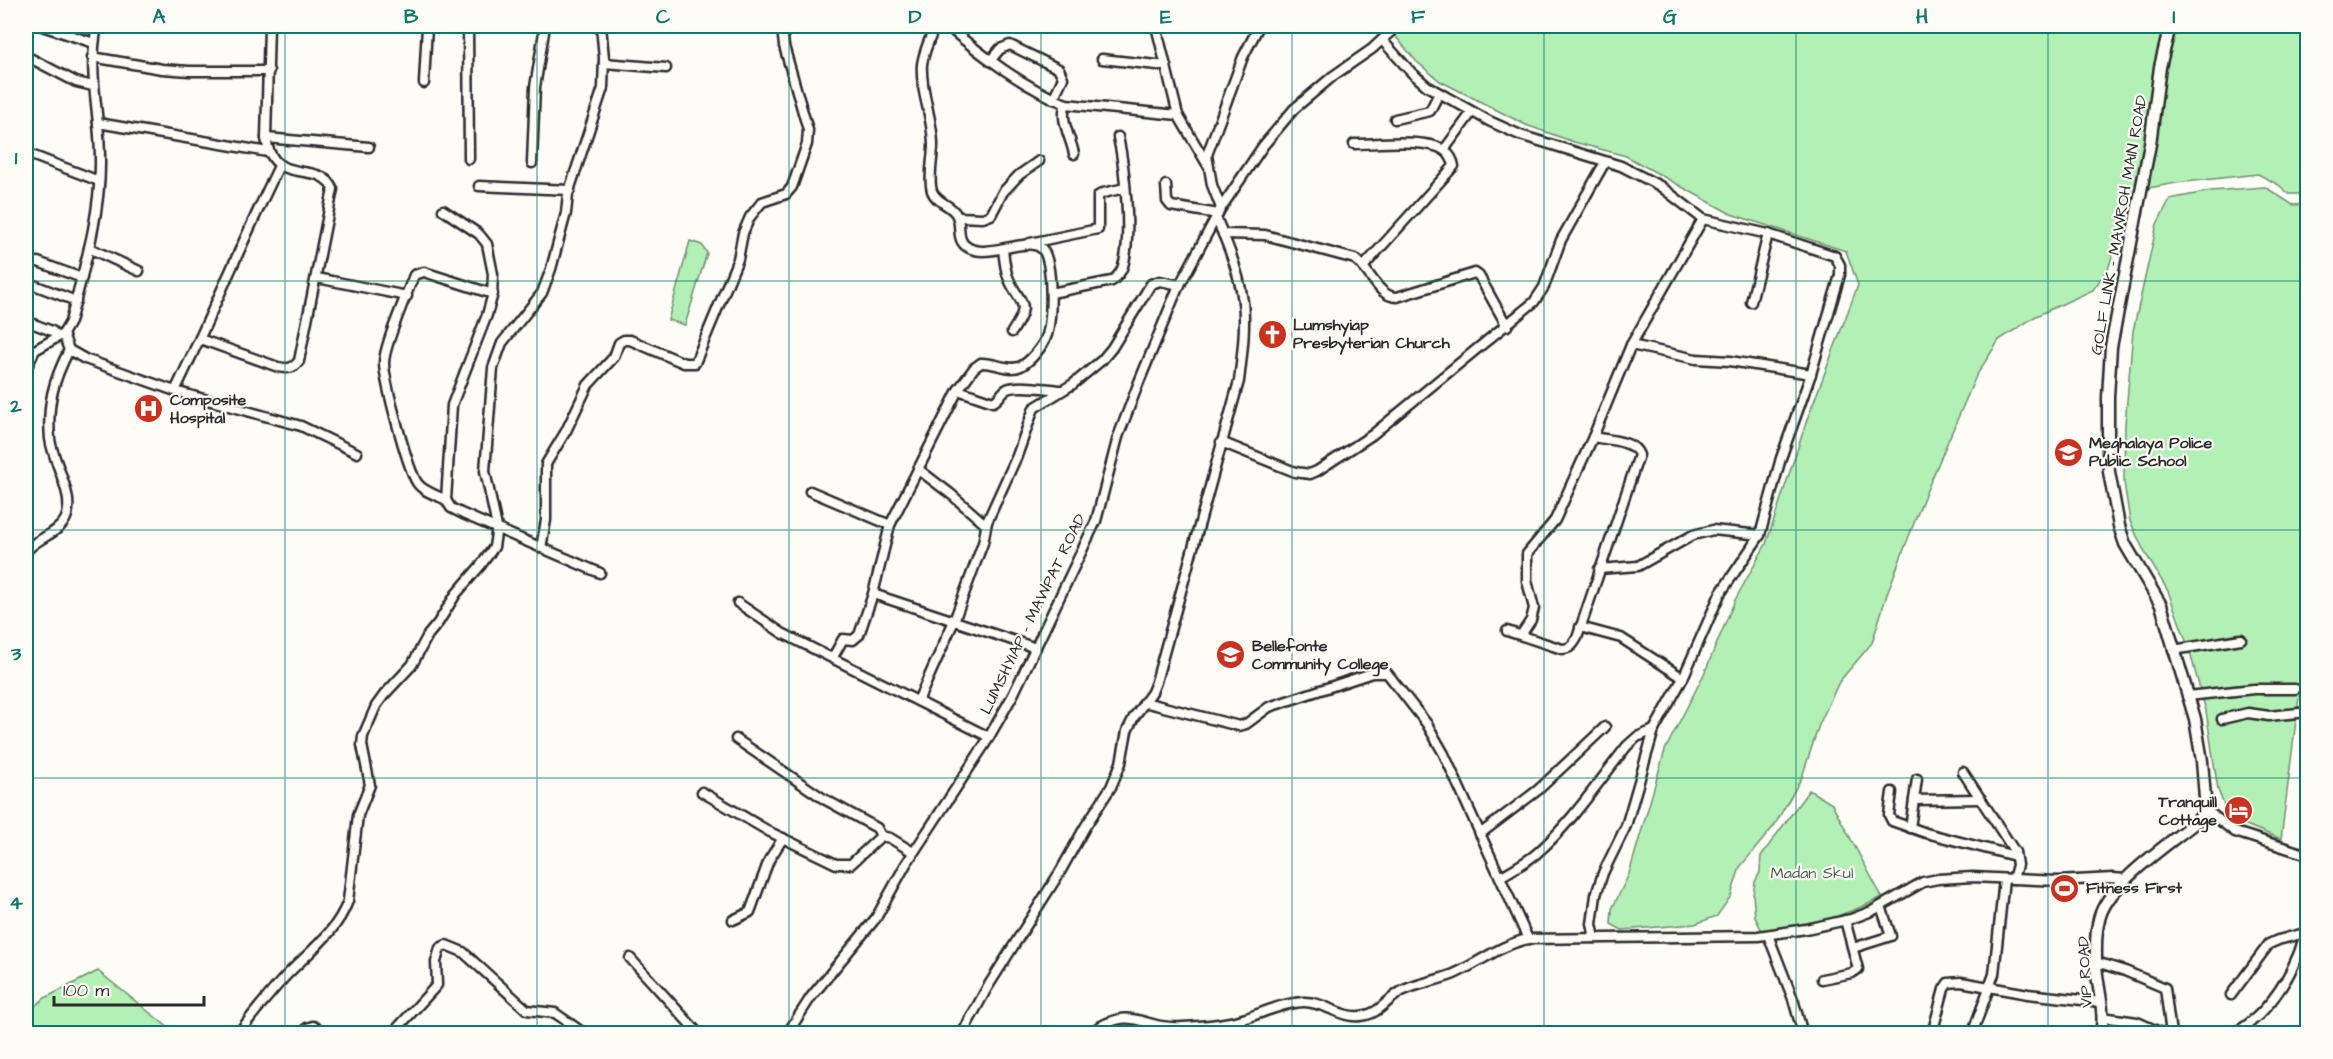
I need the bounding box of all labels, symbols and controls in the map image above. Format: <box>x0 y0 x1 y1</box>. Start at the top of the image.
text: A <box>153 3 166 31</box>
text: B <box>404 3 419 31</box>
text: C <box>656 3 671 31</box>
text: D <box>909 3 922 31</box>
text: E <box>1160 3 1172 31</box>
text: F <box>1411 3 1426 31</box>
text: G <box>1663 3 1677 31</box>
text: H <box>1916 3 1928 31</box>
text: I <box>2172 3 2176 31</box>
street label: GOLF LINK - MAWROH MAIN ROAD <box>2085 93 2153 357</box>
text: 1 <box>15 144 18 172</box>
place label: Lumshyiap Presbyterian Church <box>1293 314 1451 355</box>
church icon: Lumshyiap Presbyterian Church <box>1256 318 1288 350</box>
place label: Composite Hospital <box>170 389 247 429</box>
text: 2 <box>9 392 22 420</box>
hospital icon: Composite Hospital <box>133 393 165 425</box>
place label: Meghalaya Police Public School <box>2089 432 2212 472</box>
school or university icon: Meghalaya Police Public School <box>2052 436 2084 468</box>
street label: LUMSHYIAP - MAWPAT ROAD <box>975 510 1091 718</box>
place label: Bellefonte Community College <box>1252 635 1389 677</box>
school or university icon: Bellefonte Community College <box>1215 639 1247 671</box>
text: 3 <box>10 640 22 668</box>
place label: Tranquill Cottage <box>2157 791 2217 833</box>
hotel icon: Tranquill Cottage <box>2222 795 2254 827</box>
park label: Madan Skul <box>1771 862 1853 884</box>
sports icon: Fitness First <box>2049 872 2081 904</box>
place label: Fitness First <box>2086 877 2182 899</box>
text: 4 <box>9 889 23 917</box>
street label: VIP ROAD <box>2072 936 2098 1008</box>
scale bar <box>54 969 204 1007</box>
text: 100 m <box>63 978 109 1003</box>

